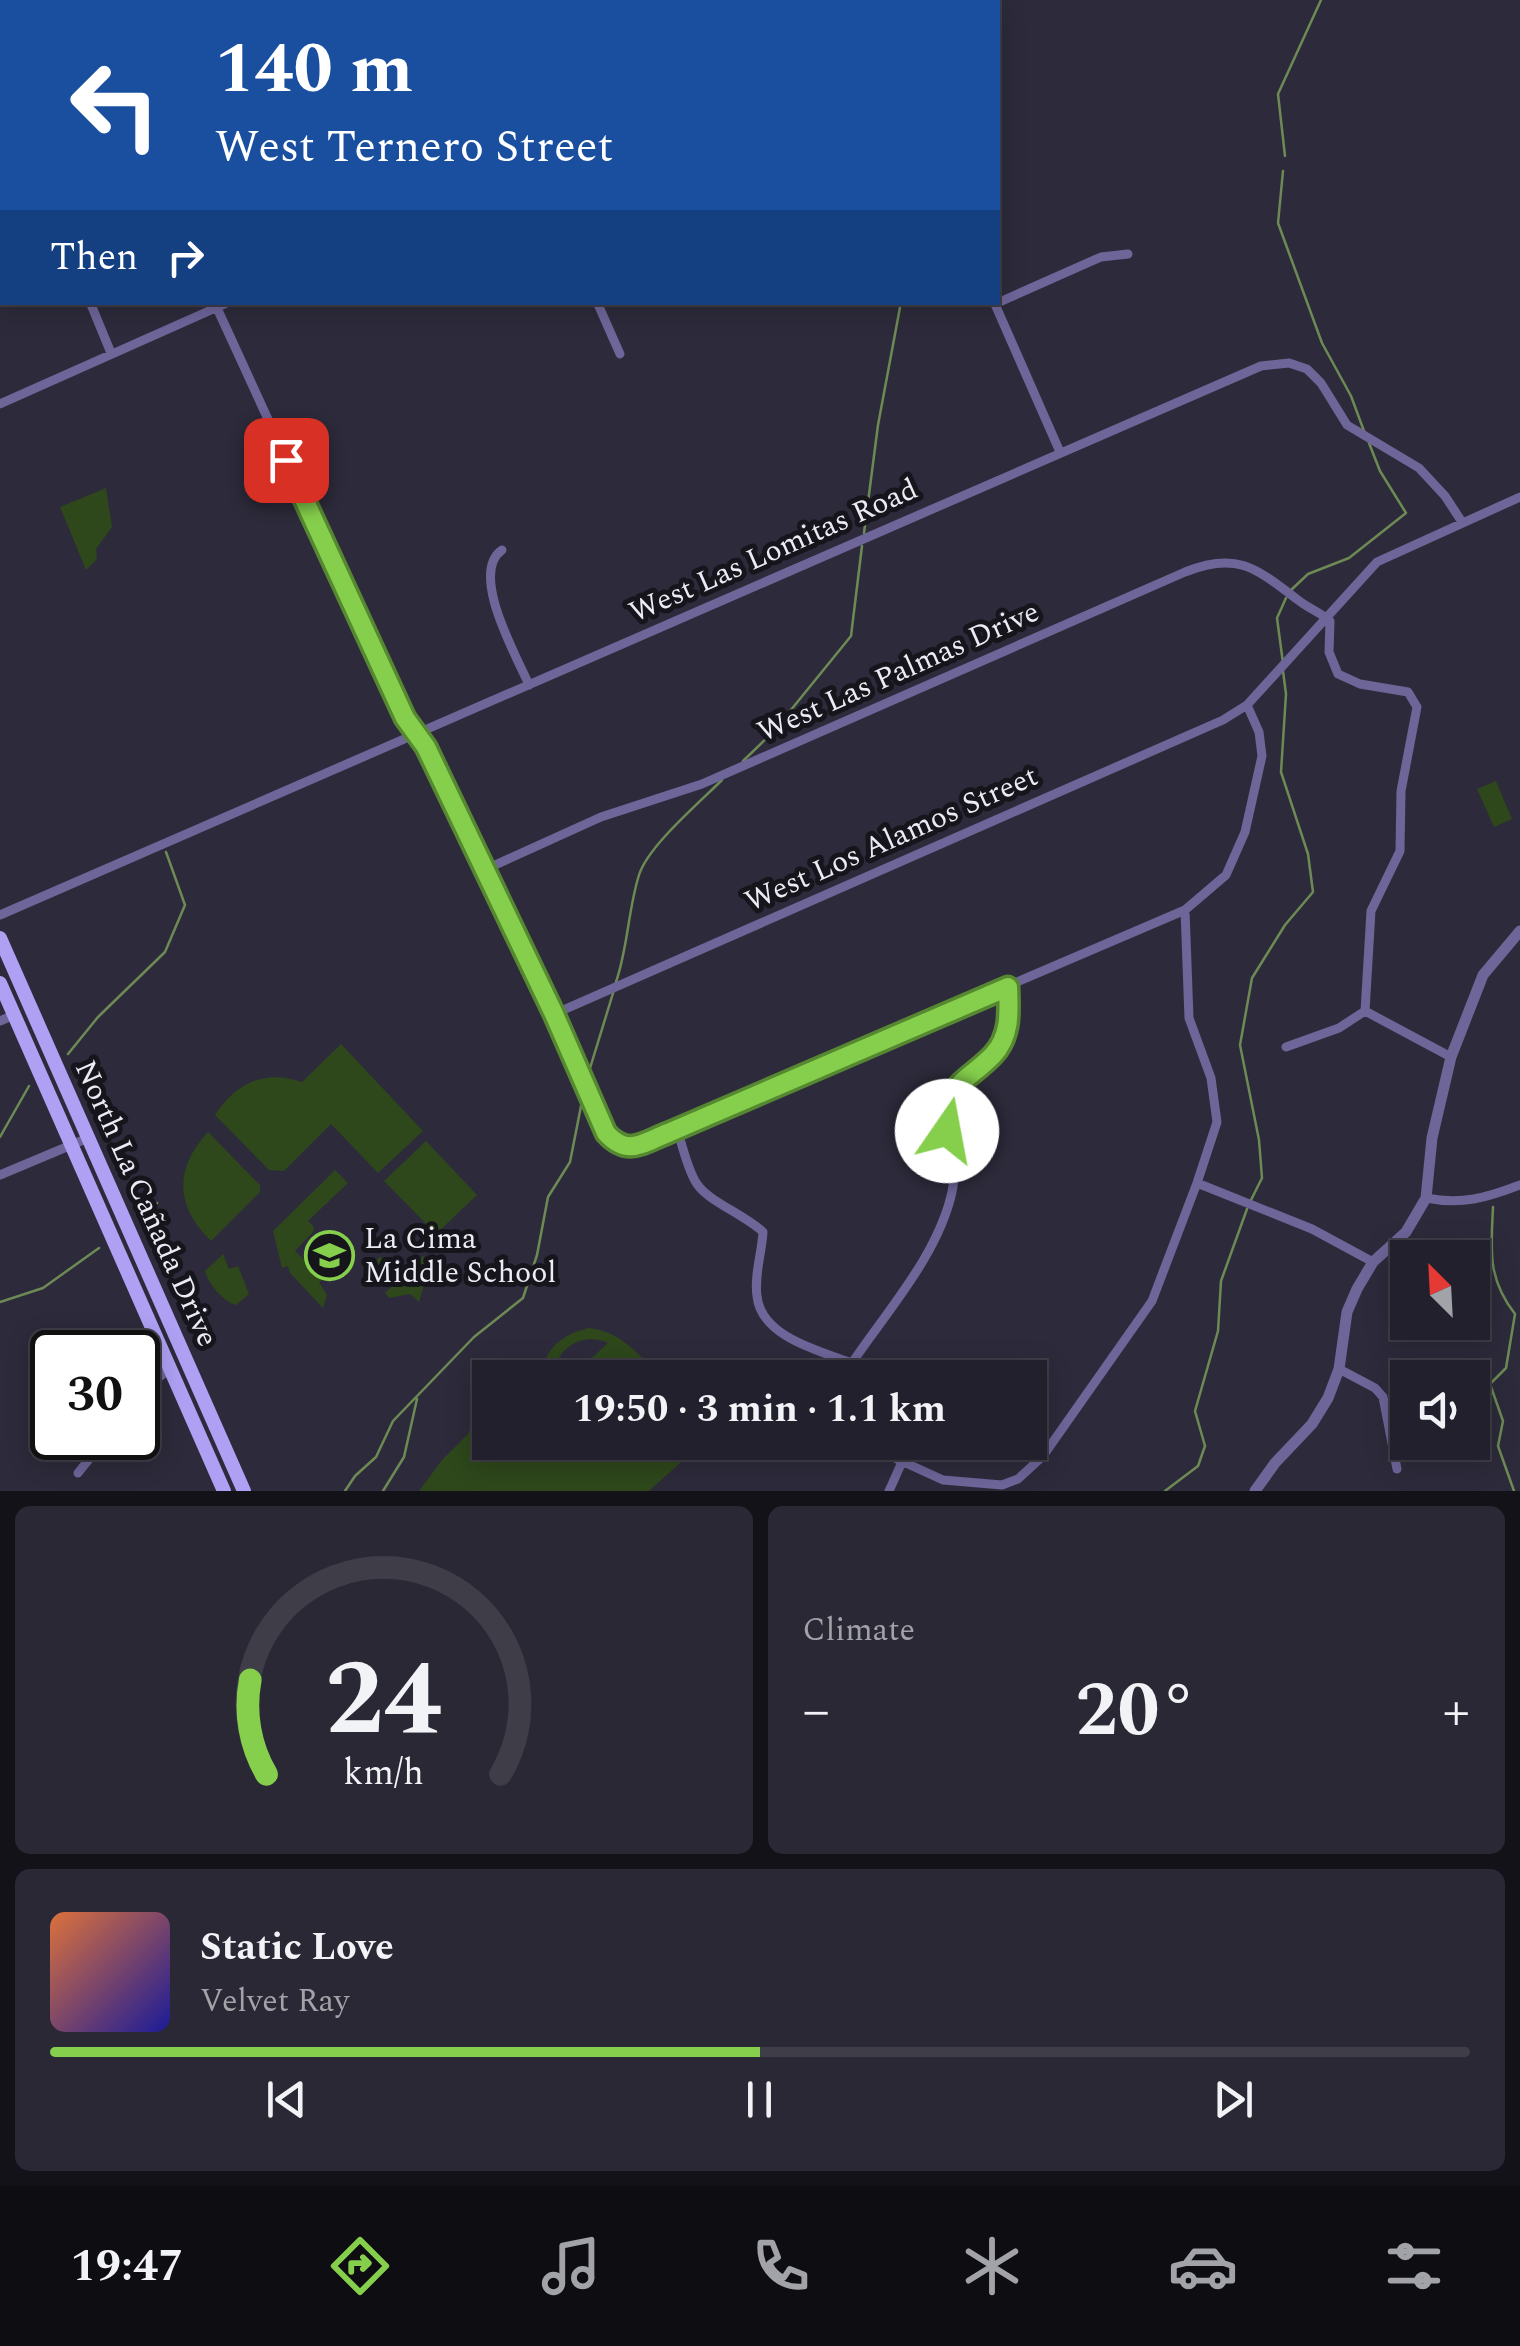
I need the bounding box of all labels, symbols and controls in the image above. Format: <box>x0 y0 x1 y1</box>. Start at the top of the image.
text: 140 m <box>215 17 413 123</box>
icon: left <box>50 40 180 170</box>
text: West Ternero Street <box>215 113 613 182</box>
text: Then <box>50 229 138 287</box>
icon: right <box>158 230 213 285</box>
pin <box>244 418 329 503</box>
icon: arrive <box>259 433 314 488</box>
street label: West Las Lomitas Road <box>622 466 925 635</box>
street label: West Las Palmas Drive <box>750 589 1047 755</box>
street label: West Los Alamos Street <box>737 754 1045 924</box>
street label: North La Cañada Drive <box>62 1053 230 1354</box>
position arrow <box>895 1079 999 1183</box>
place label: La Cima Middle School <box>364 1216 556 1296</box>
school or university icon: La Cima Middle School <box>303 1229 355 1281</box>
north arrow <box>1390 1240 1490 1340</box>
map controls <box>1390 1240 1490 1460</box>
speed limit sign: 30 <box>30 1330 160 1460</box>
button: sound <box>1390 1360 1490 1460</box>
text: 19:50 · 3 min · 1.1 km <box>573 1381 946 1439</box>
text: Climate <box>803 1606 915 1655</box>
text: 24 <box>325 1622 442 1780</box>
text: 20° <box>1075 1655 1197 1769</box>
text: − <box>803 1670 830 1753</box>
text: + <box>1442 1670 1470 1753</box>
text: km/h <box>344 1746 424 1801</box>
text: Static Love <box>200 1919 394 1977</box>
text: Velvet Ray <box>200 1977 349 2026</box>
icon: previous <box>259 2072 314 2127</box>
icon: pause <box>732 2072 787 2127</box>
icon: next <box>1206 2072 1261 2127</box>
icon: directions <box>325 2231 395 2301</box>
icon: music <box>536 2231 606 2301</box>
icon: phone <box>746 2231 816 2301</box>
icon: climate <box>957 2231 1027 2301</box>
icon: car <box>1168 2231 1238 2301</box>
icon: filters <box>1379 2231 1449 2301</box>
text: 19:47 <box>70 2232 184 2301</box>

